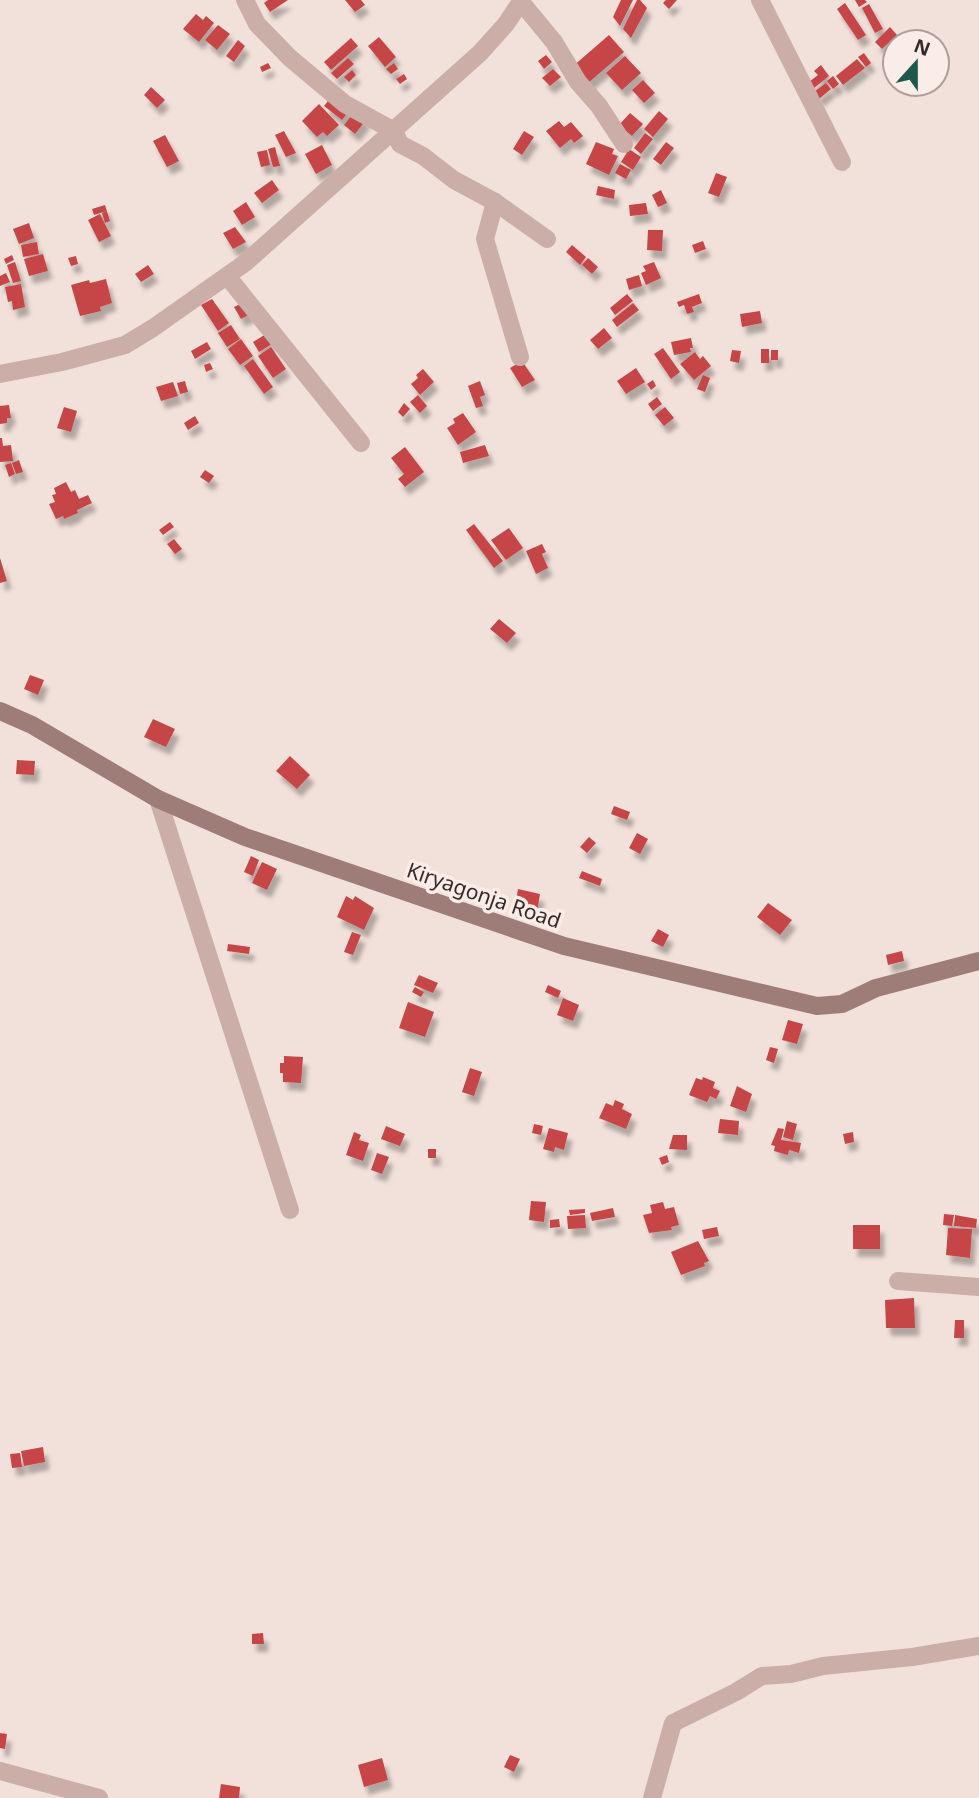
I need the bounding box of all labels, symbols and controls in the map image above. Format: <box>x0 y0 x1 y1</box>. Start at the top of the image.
north arrow <box>881 28 951 98</box>
text: N <box>910 32 934 62</box>
street label: Kiryagonja Road <box>403 856 565 934</box>

